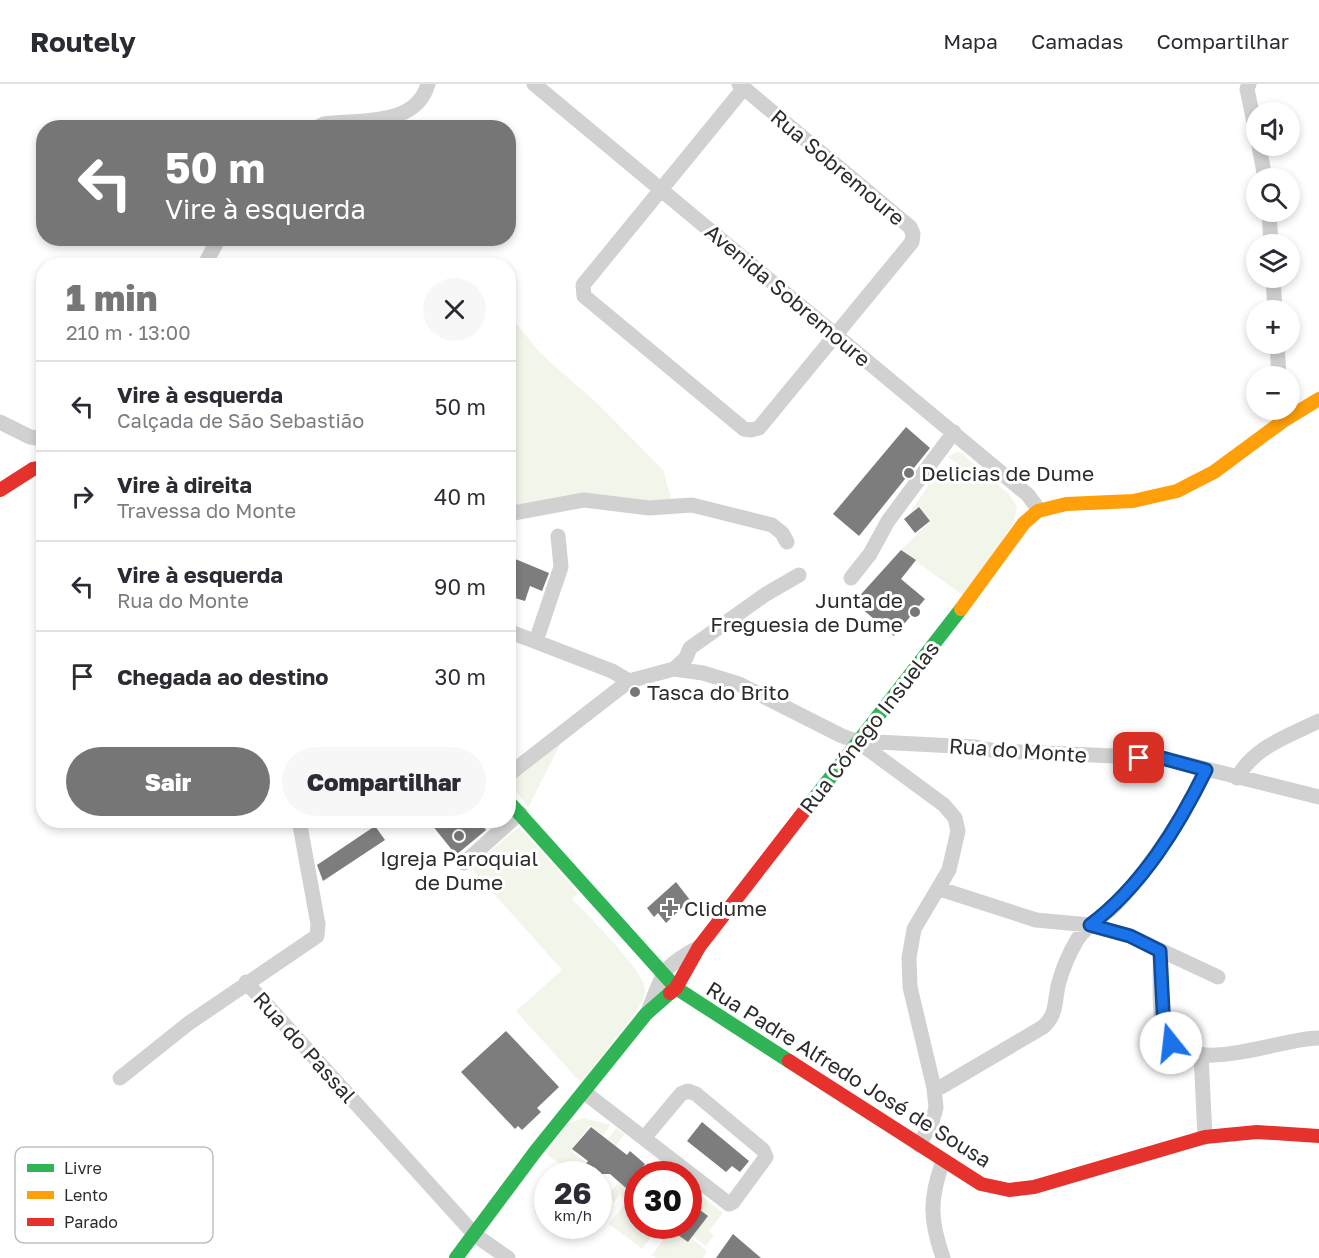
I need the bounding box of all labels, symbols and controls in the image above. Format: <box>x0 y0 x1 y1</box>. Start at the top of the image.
text: Routely <box>30 25 136 58</box>
text: Mapa <box>943 28 998 54</box>
text: Camadas <box>1031 28 1123 54</box>
text: Compartilhar <box>1156 28 1289 54</box>
map controls <box>1246 102 1300 420</box>
button: sound <box>1246 102 1300 156</box>
street label: Rua Sobremoure <box>766 103 910 231</box>
text: 50 m <box>165 142 265 192</box>
icon: left <box>66 144 144 222</box>
button: search <box>1246 168 1300 222</box>
text: Vire à esquerda <box>165 193 366 225</box>
street label: Avenida Sobremoure <box>700 218 876 372</box>
button: layers <box>1246 234 1300 288</box>
text: 1 min <box>66 276 157 319</box>
button: close <box>423 278 486 341</box>
button: + <box>1246 300 1300 354</box>
text: 210 m · 13:00 <box>66 320 191 344</box>
button: − <box>1246 366 1300 420</box>
text: Vire à esquerda <box>117 381 283 408</box>
icon: left <box>66 390 99 423</box>
text: 50 m <box>435 393 486 420</box>
text: Calçada de São Sebastião <box>117 408 364 432</box>
place label: Delicias de Dume <box>921 460 1094 486</box>
marker: Delicias de Dume <box>902 466 916 480</box>
text: Vire à direita <box>117 471 252 498</box>
icon: right <box>66 480 99 513</box>
text: 40 m <box>434 483 486 510</box>
text: Travessa do Monte <box>117 498 296 522</box>
text: Vire à esquerda <box>117 561 283 588</box>
icon: left <box>66 570 99 603</box>
text: 90 m <box>434 573 486 600</box>
place label: Junta de Freguesia de Dume <box>710 587 903 637</box>
text: Rua do Monte <box>117 588 249 612</box>
marker: Junta de Freguesia de Dume <box>908 605 922 619</box>
street label: Rua Cónego Insuelas <box>794 636 944 818</box>
icon: arrive <box>66 660 99 693</box>
text: Chegada ao destino <box>117 663 329 690</box>
text: 30 m <box>435 663 486 690</box>
place label: Tasca do Brito <box>647 679 789 705</box>
marker: Tasca do Brito <box>628 685 642 699</box>
street label: Rua do Monte <box>948 732 1088 768</box>
pin <box>1113 732 1164 783</box>
icon: arrive <box>1122 741 1155 774</box>
button: Sair <box>66 747 270 816</box>
button: Compartilhar <box>282 747 486 816</box>
marker: Igreja Paroquial de Dume <box>452 829 466 843</box>
place label: Igreja Paroquial de Dume <box>380 845 538 895</box>
place label: Clidume <box>684 895 767 921</box>
marker: Clidume <box>661 899 679 917</box>
street label: Rua Padre Alfredo José de Sousa <box>702 975 996 1173</box>
street label: Rua do Passal <box>248 986 362 1108</box>
position arrow <box>1139 1011 1203 1075</box>
legend <box>15 1147 213 1243</box>
text: Livre <box>64 1158 102 1178</box>
speed limit sign: 30 <box>624 1161 702 1239</box>
text: 26 <box>554 1175 592 1211</box>
text: Lento <box>64 1185 108 1205</box>
text: km/h <box>554 1206 592 1224</box>
text: Parado <box>64 1212 118 1232</box>

